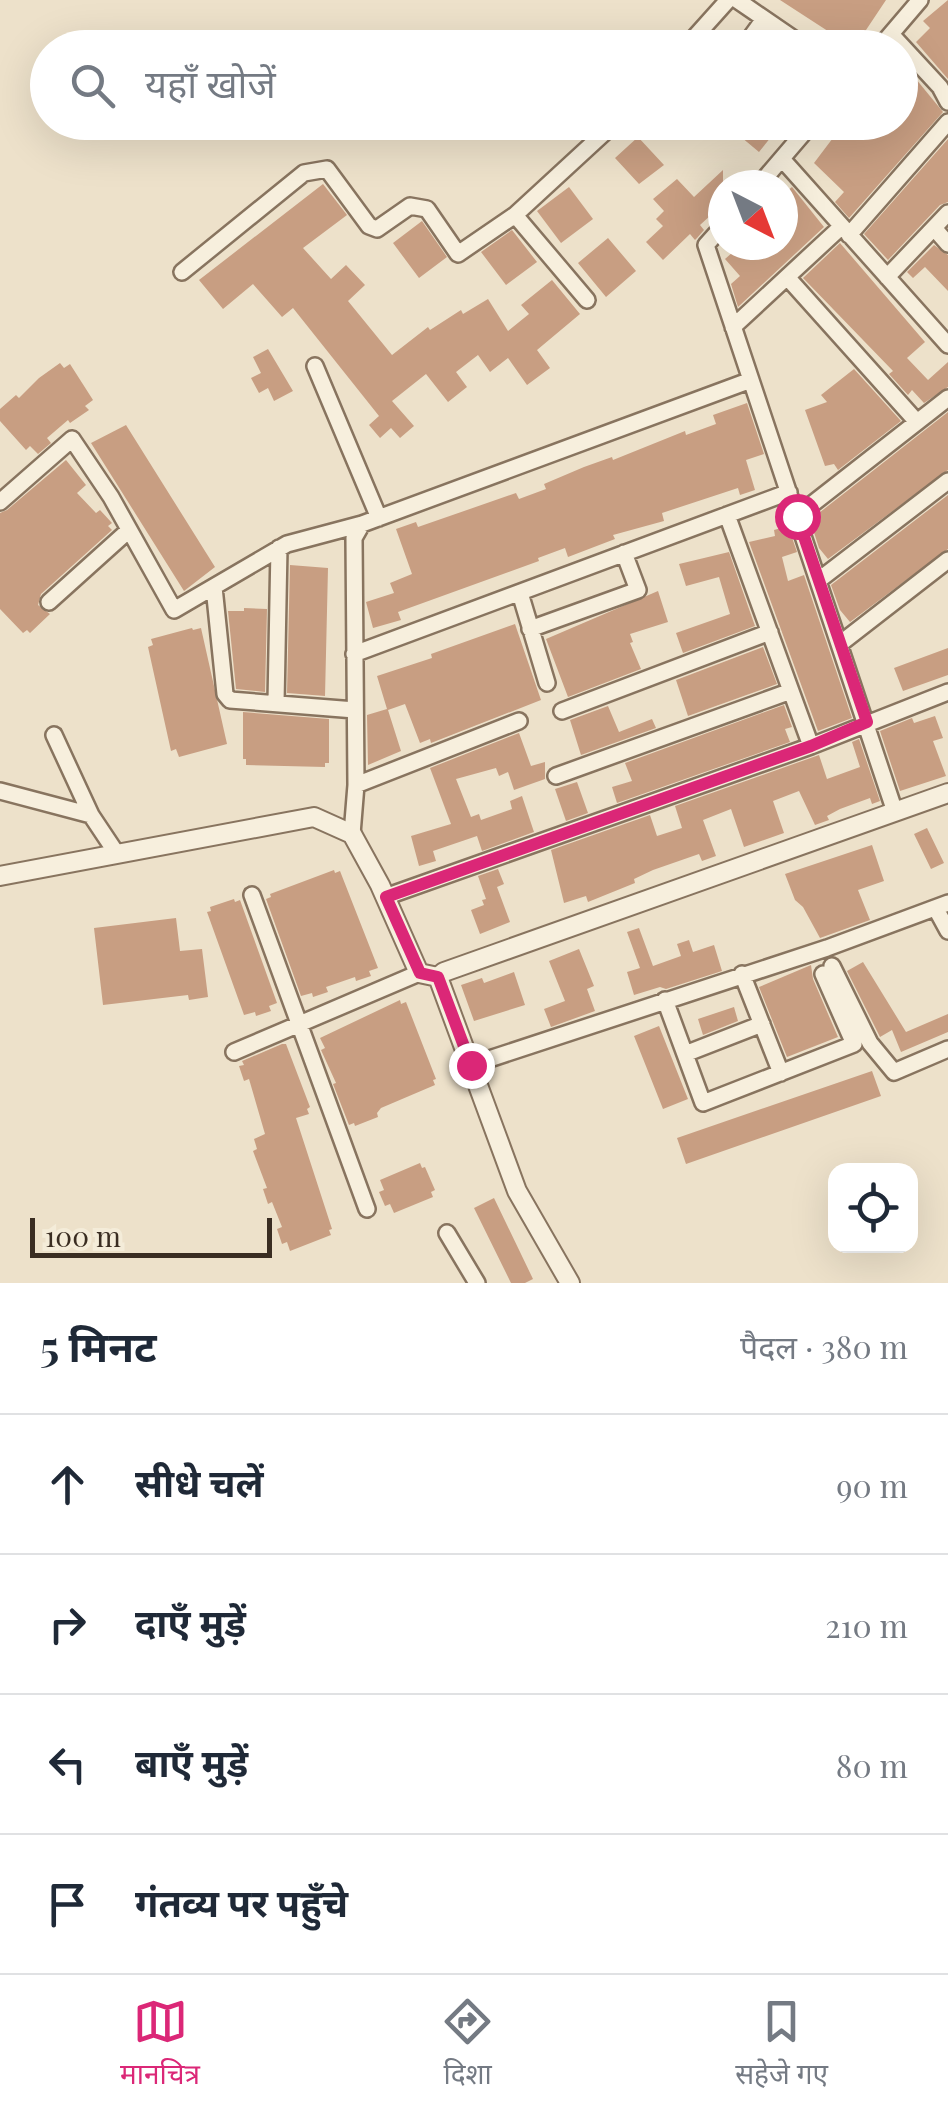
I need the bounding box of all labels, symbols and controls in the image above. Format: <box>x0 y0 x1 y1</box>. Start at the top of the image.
search box <box>30 30 918 140</box>
text: यहाँ खोजें <box>145 57 276 108</box>
icon: search <box>65 58 120 113</box>
north arrow <box>708 170 798 260</box>
route start <box>775 494 821 540</box>
route end <box>449 1043 495 1089</box>
map controls <box>828 1163 918 1253</box>
button: locate <box>828 1163 918 1253</box>
scale bar <box>30 1213 272 1258</box>
text: 100 m <box>45 1217 121 1254</box>
text: 5 मिनट <box>40 1317 157 1373</box>
text: पैदल · 380 m <box>740 1324 908 1367</box>
text: सीधे चलें <box>135 1456 264 1507</box>
icon: ahead <box>40 1457 95 1512</box>
text: 90 m <box>836 1463 908 1506</box>
text: दाएँ मुड़ें <box>135 1596 246 1647</box>
icon: right <box>40 1597 95 1652</box>
text: 210 m <box>825 1603 908 1646</box>
text: बाएँ मुड़ें <box>135 1736 248 1787</box>
icon: left <box>40 1737 95 1792</box>
text: 80 m <box>836 1743 908 1786</box>
text: गंतव्य पर पहुँचे <box>135 1876 348 1927</box>
icon: arrive <box>40 1877 95 1932</box>
tab: मानचित्र <box>120 1994 200 2095</box>
tab: दिशा <box>440 1994 495 2095</box>
tab: सहेजे गए <box>735 1994 828 2095</box>

